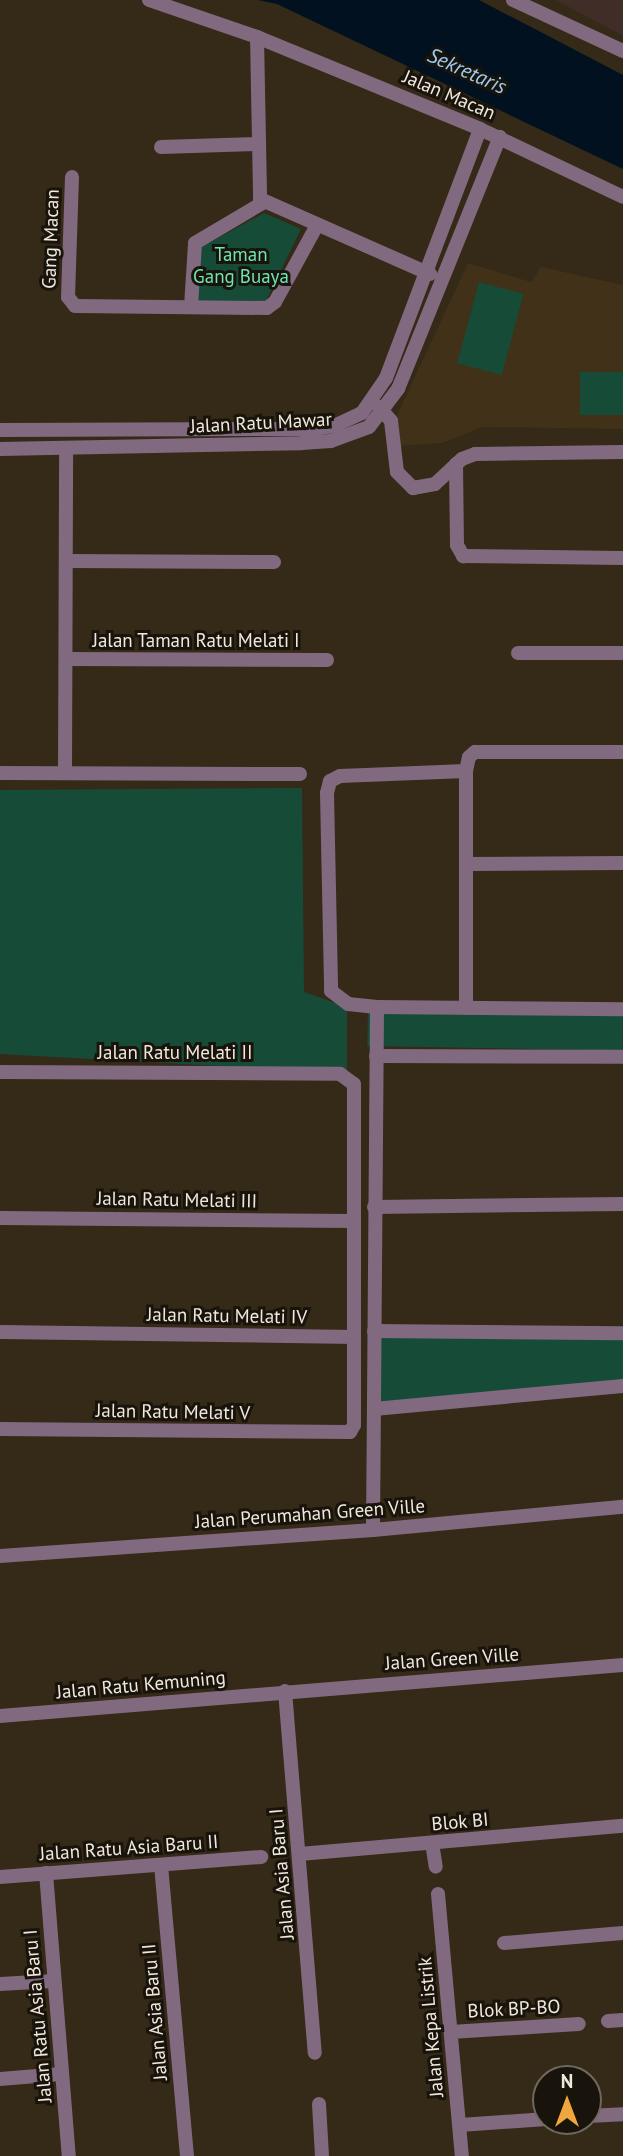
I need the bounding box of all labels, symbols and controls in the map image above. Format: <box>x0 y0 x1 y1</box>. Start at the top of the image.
water label: Sekretaris <box>424 42 510 100</box>
street label: Jalan Macan <box>399 65 499 125</box>
street label: Gang Macan <box>38 189 64 289</box>
park label: Taman Gang Buaya <box>193 244 289 288</box>
street label: Jalan Ratu Mawar <box>190 408 332 438</box>
street label: Jalan Taman Ratu Melati I <box>92 630 300 652</box>
street label: Jalan Ratu Melati II <box>97 1042 253 1064</box>
street label: Jalan Ratu Melati III <box>97 1187 257 1213</box>
street label: Jalan Ratu Melati IV <box>147 1303 307 1329</box>
street label: Jalan Ratu Melati V <box>95 1399 251 1425</box>
street label: Jalan Perumahan Green Ville <box>194 1495 426 1533</box>
street label: Jalan Green Ville <box>384 1643 520 1675</box>
street label: Jalan Ratu Kemuning <box>55 1666 227 1704</box>
street label: Jalan Asia Baru I <box>265 1807 299 1941</box>
street label: Blok BI <box>430 1808 490 1836</box>
street label: Jalan Ratu Asia Baru II <box>39 1830 219 1866</box>
street label: Jalan Ratu Asia Baru I <box>19 1928 57 2104</box>
street label: Jalan Asia Baru II <box>138 1943 172 2081</box>
street label: Jalan Kepa Listrik <box>414 1956 448 2098</box>
street label: Blok BP-BO <box>467 1995 561 2023</box>
north arrow <box>532 2065 602 2135</box>
text: N <box>561 2069 573 2093</box>

